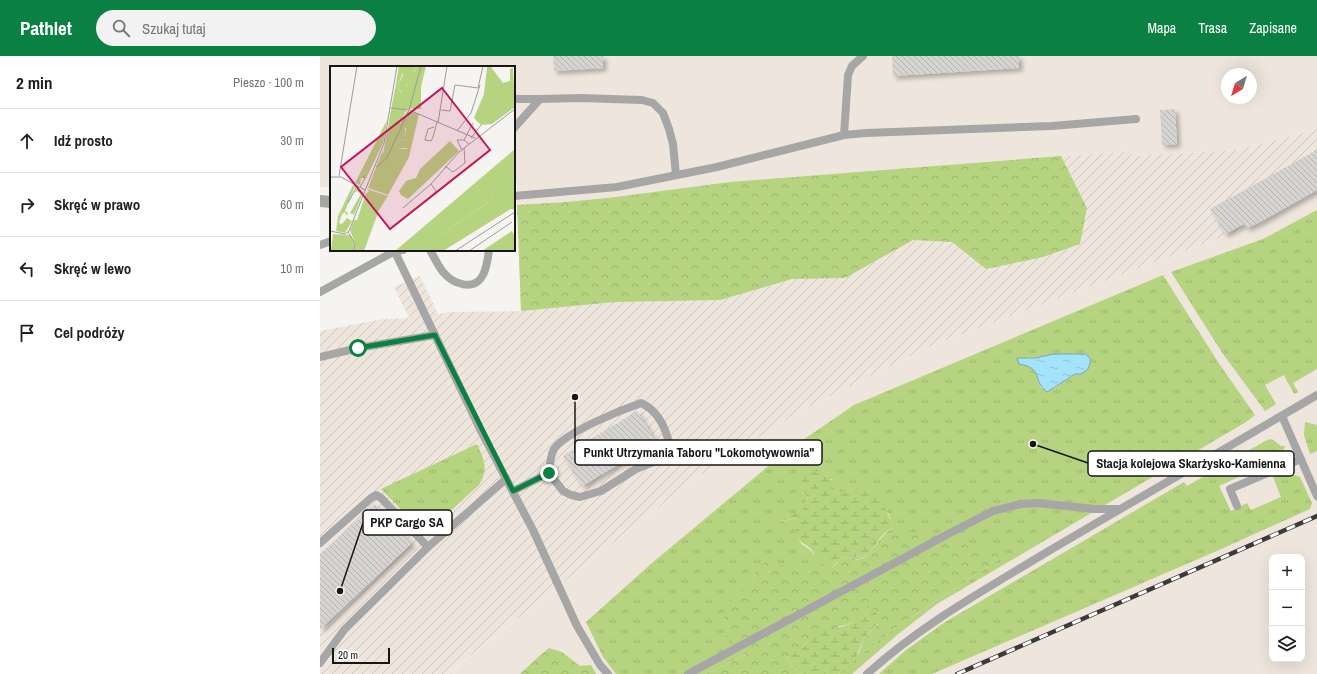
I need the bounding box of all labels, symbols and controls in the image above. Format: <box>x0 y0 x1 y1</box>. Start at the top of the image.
search box <box>96 10 376 46</box>
text: Pathlet <box>20 15 72 41</box>
icon: search <box>110 17 132 39</box>
text: Szukaj tutaj <box>142 18 206 39</box>
text: Mapa <box>1147 19 1176 37</box>
text: Trasa <box>1198 19 1227 37</box>
text: Zapisane <box>1249 19 1297 37</box>
inset map <box>330 66 515 251</box>
north arrow <box>1221 68 1257 104</box>
text: 2 min <box>16 71 52 94</box>
text: Pieszo · 100 m <box>233 74 304 91</box>
icon: ahead <box>16 130 38 152</box>
text: Idź prosto <box>54 130 113 151</box>
text: 30 m <box>280 132 304 149</box>
icon: right <box>16 194 38 216</box>
text: Skręć w prawo <box>54 194 140 215</box>
text: 60 m <box>280 196 304 213</box>
icon: left <box>16 258 38 280</box>
text: Skręć w lewo <box>54 258 131 279</box>
text: 10 m <box>280 260 304 277</box>
icon: arrive <box>16 322 38 344</box>
text: Cel podróży <box>54 322 124 343</box>
route start <box>349 339 367 357</box>
callout: Punkt Utrzymania Taboru "Lokomotywownia" <box>575 440 822 465</box>
text: Punkt Utrzymania Taboru "Lokomotywownia" <box>584 444 814 461</box>
callout: Stacja kolejowa Skarżysko-Kamienna <box>1088 451 1294 476</box>
text: Stacja kolejowa Skarżysko-Kamienna <box>1096 455 1286 472</box>
route end <box>540 464 558 482</box>
callout: PKP Cargo SA <box>363 510 452 535</box>
text: PKP Cargo SA <box>370 514 444 531</box>
map controls <box>1269 554 1305 662</box>
button: + <box>1269 554 1305 590</box>
button: − <box>1269 590 1305 626</box>
button: layers <box>1269 626 1305 662</box>
scale bar <box>332 646 390 665</box>
text: 20 m <box>338 648 358 662</box>

